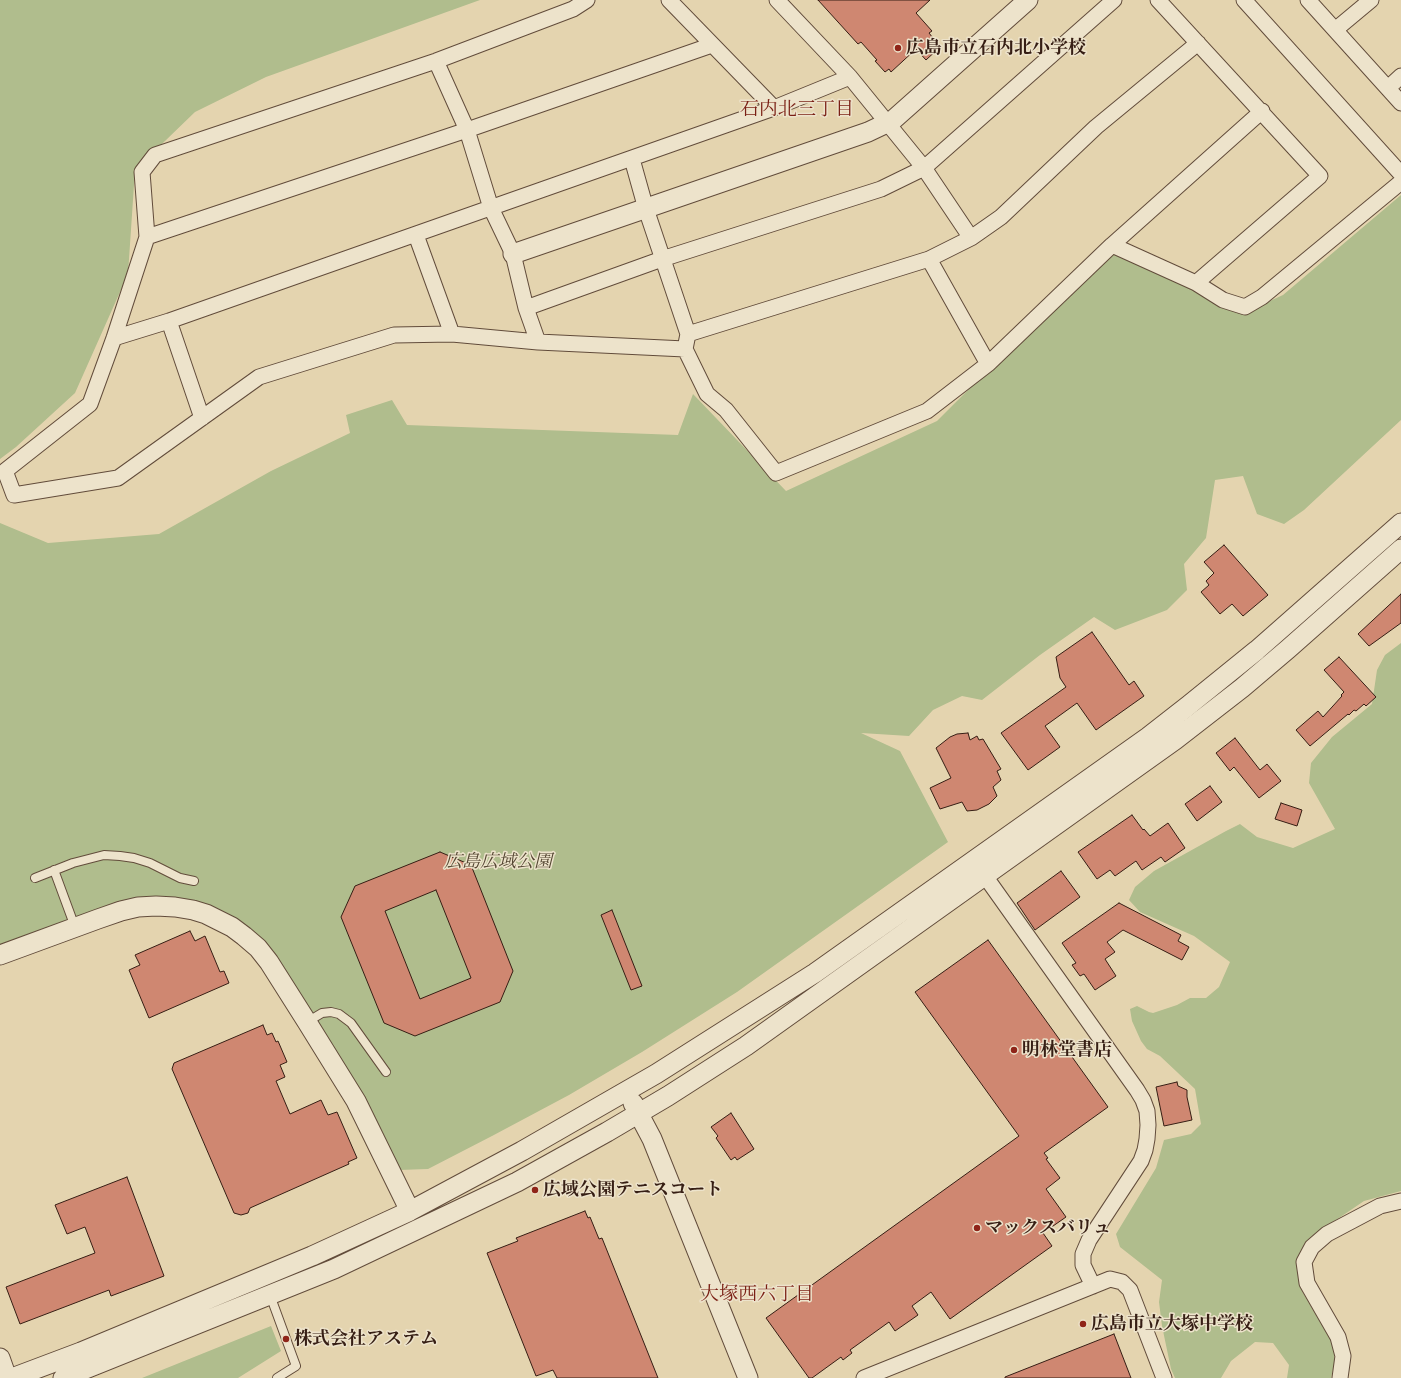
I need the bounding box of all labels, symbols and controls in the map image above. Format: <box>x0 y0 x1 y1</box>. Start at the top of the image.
place label: 広島市立石内北小学校 <box>906 37 1086 59</box>
marker: 広島市立石内北小学校 <box>893 43 903 53</box>
district label: 石内北三丁目 <box>740 99 854 121</box>
park label: 広島広域公園 <box>444 851 552 873</box>
place label: 明林堂書店 <box>1022 1039 1112 1061</box>
marker: 明林堂書店 <box>1009 1045 1019 1055</box>
place label: 広域公園テニスコート <box>543 1179 723 1201</box>
marker: 広域公園テニスコート <box>530 1185 540 1195</box>
place label: マックスバリュ <box>985 1217 1111 1239</box>
marker: マックスバリュ <box>972 1223 982 1233</box>
district label: 大塚西六丁目 <box>700 1284 814 1306</box>
place label: 広島市立大塚中学校 <box>1091 1313 1253 1335</box>
marker: 広島市立大塚中学校 <box>1078 1319 1088 1329</box>
place label: 株式会社アステム <box>294 1328 438 1350</box>
marker: 株式会社アステム <box>281 1334 291 1344</box>

